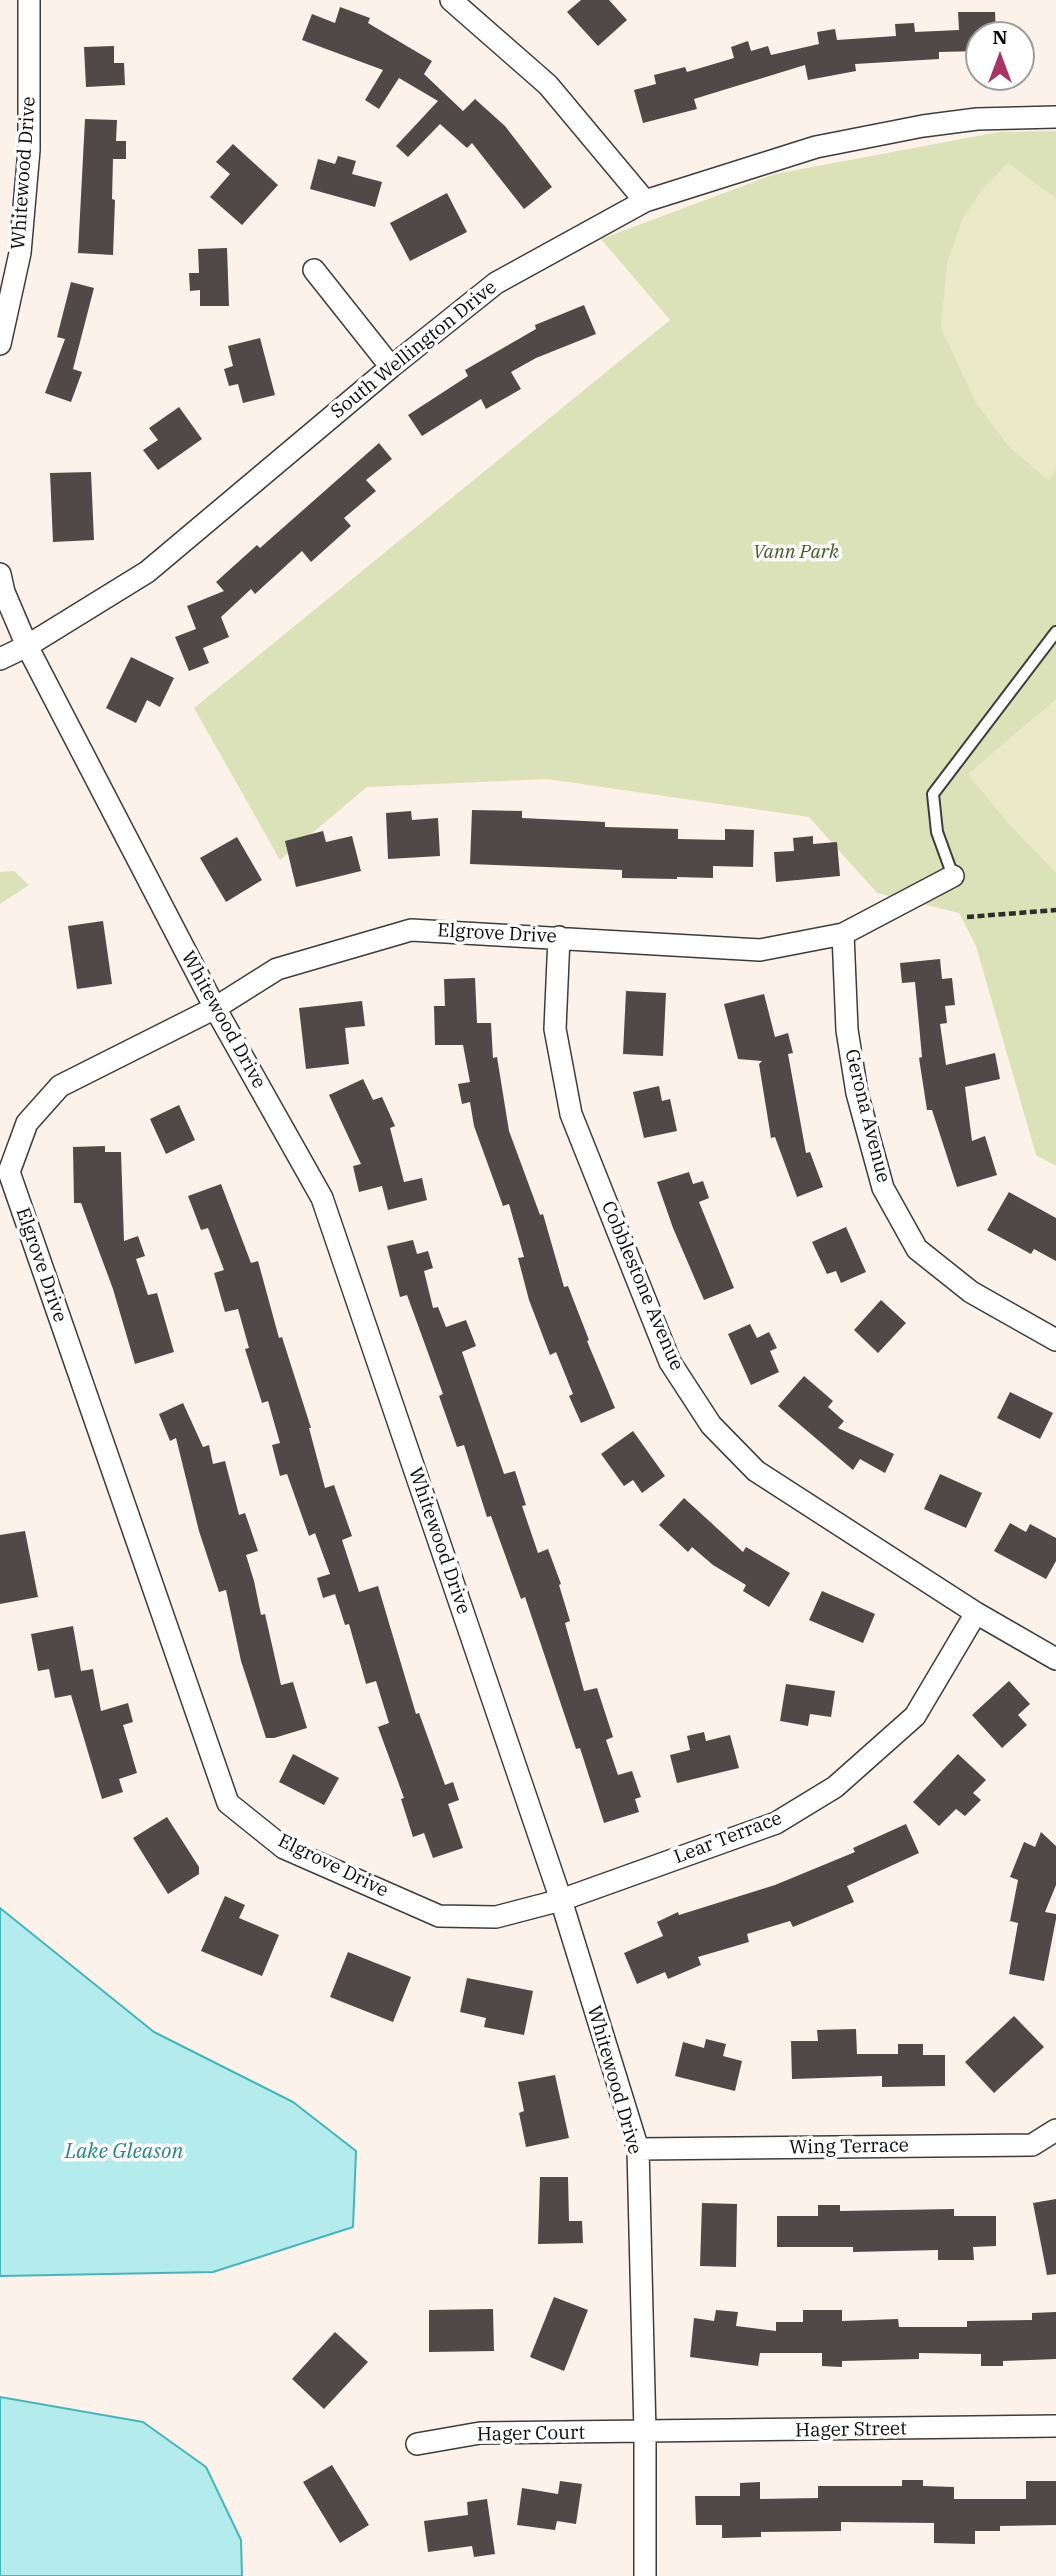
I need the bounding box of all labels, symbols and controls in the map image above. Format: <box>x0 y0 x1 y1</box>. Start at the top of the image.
north arrow <box>965 21 1035 91</box>
text: N <box>992 25 1008 49</box>
street label: Whitewood Drive <box>7 96 41 250</box>
street label: South Wellington Drive <box>327 276 501 424</box>
park label: Vann Park <box>753 542 839 564</box>
street label: Elgrove Drive <box>437 919 557 949</box>
street label: Whitewood Drive <box>176 947 270 1093</box>
street label: Gerona Avenue <box>839 1047 895 1185</box>
street label: Cobblestone Avenue <box>596 1198 688 1374</box>
street label: Elgrove Drive <box>11 1205 71 1325</box>
street label: Whitewood Drive <box>403 1465 475 1617</box>
street label: Lear Terrace <box>671 1807 785 1869</box>
street label: Elgrove Drive <box>274 1830 392 1902</box>
street label: Whitewood Drive <box>582 2003 646 2157</box>
street label: Wing Terrace <box>789 2135 909 2159</box>
water label: Lake Gleason <box>65 2139 183 2165</box>
street label: Hager Street <box>795 2418 907 2442</box>
street label: Hager Court <box>477 2422 585 2446</box>

